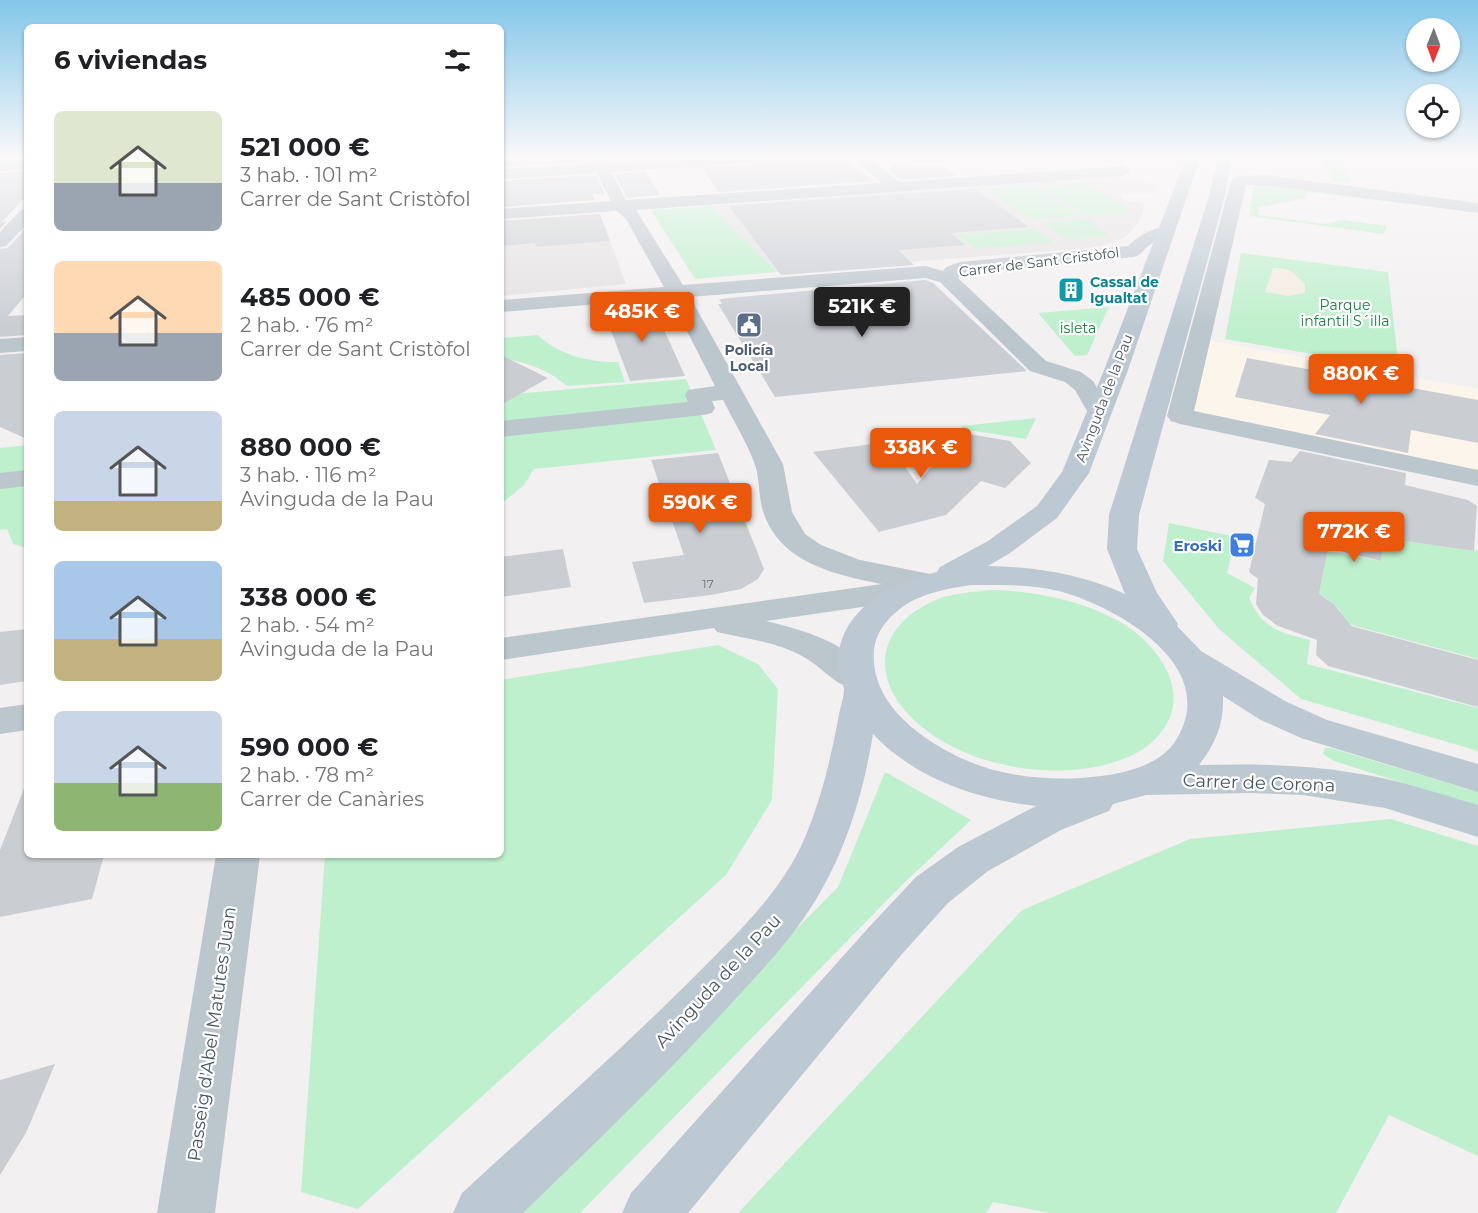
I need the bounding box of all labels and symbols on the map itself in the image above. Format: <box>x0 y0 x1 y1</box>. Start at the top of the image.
north arrow <box>1406 18 1460 72</box>
street label: Carrer de Sant Cristòfol <box>958 243 1120 281</box>
place label: Cassal de Igualtat <box>1090 273 1159 307</box>
building icon: Cassal de Igualtat <box>1056 275 1086 305</box>
pin: 521K € <box>813 287 911 338</box>
pin: 485K € <box>593 292 691 343</box>
park label: Parque infantil S´illa <box>1300 296 1390 330</box>
public building icon: Policía Local <box>734 310 764 340</box>
park label: isleta <box>1060 319 1096 337</box>
street label: Avinguda de la Pau <box>1071 331 1137 465</box>
place label: Policía Local <box>725 341 773 375</box>
pin: 880K € <box>1312 354 1410 405</box>
pin: 338K € <box>872 428 970 479</box>
pin: 590K € <box>651 483 749 534</box>
pin: 772K € <box>1305 512 1403 563</box>
supermarket icon: Eroski <box>1227 530 1257 560</box>
place label: Eroski <box>1173 536 1222 555</box>
house number: 17 <box>702 576 714 591</box>
street label: Carrer de Corona <box>1182 769 1336 797</box>
street label: Passeig d'Abel Matutes Juan <box>183 905 241 1163</box>
street label: Avinguda de la Pau <box>650 910 786 1052</box>

